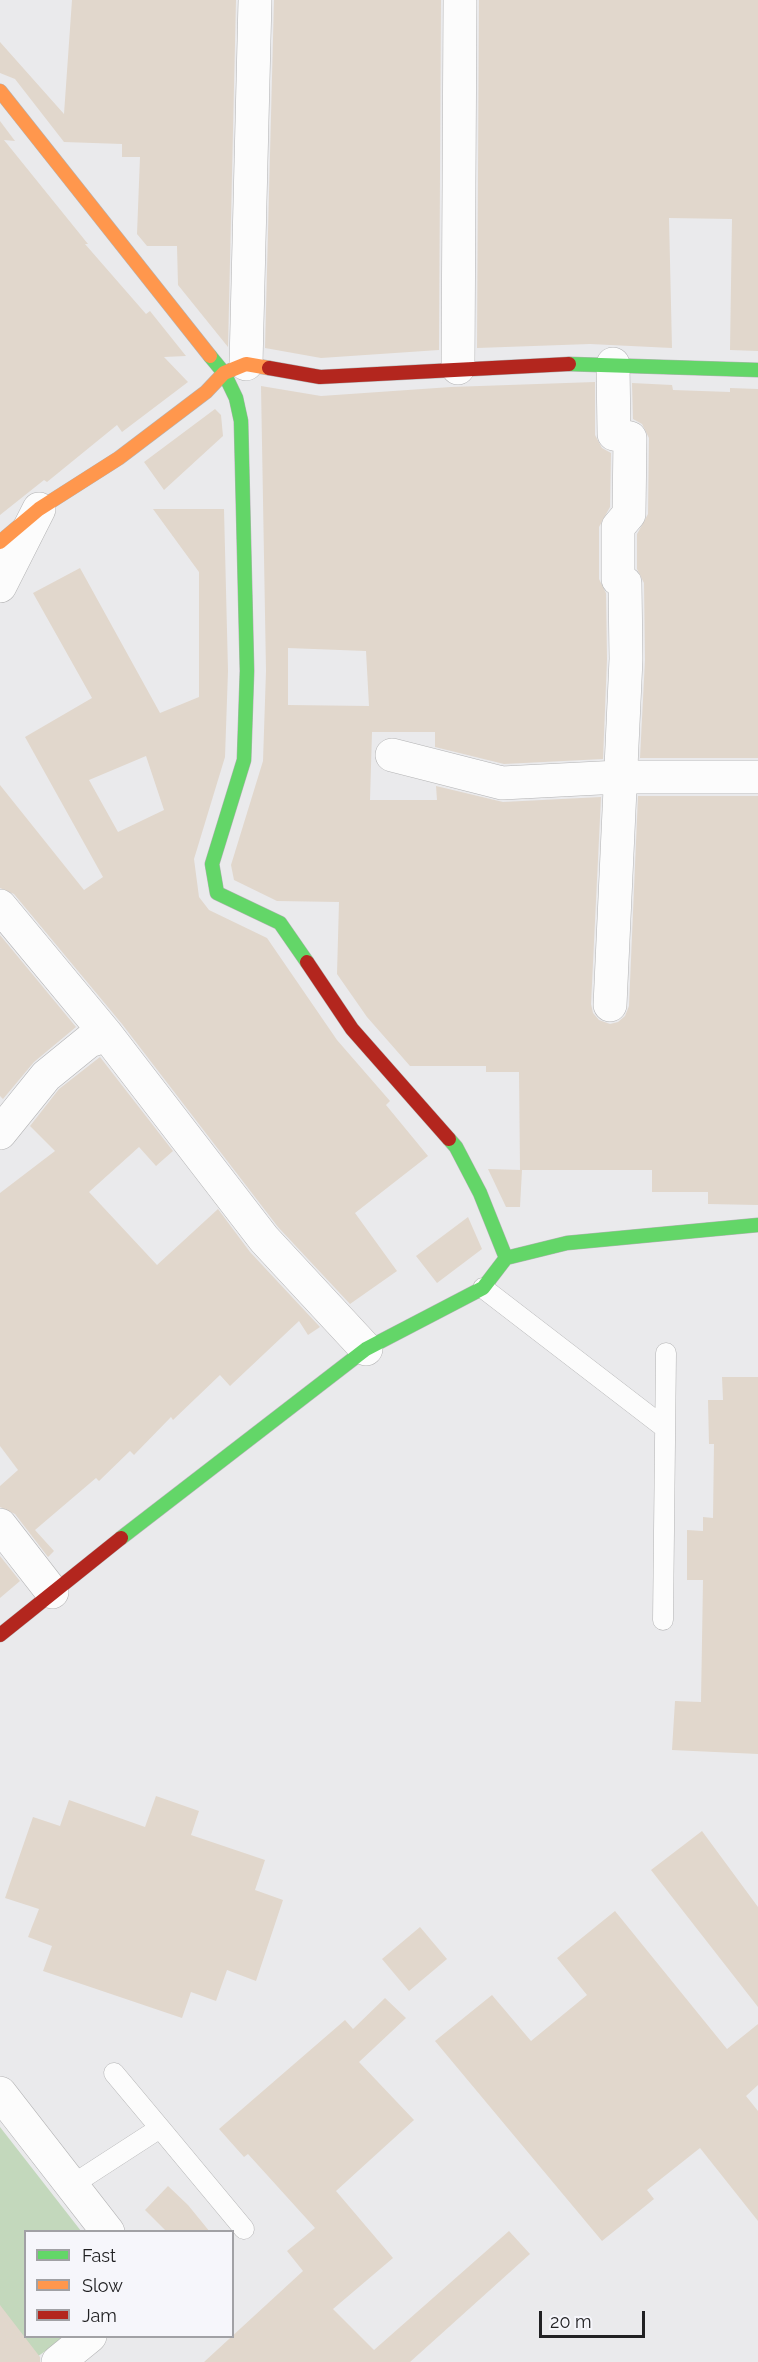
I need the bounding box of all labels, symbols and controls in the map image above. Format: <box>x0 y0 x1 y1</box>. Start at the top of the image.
legend <box>24 2230 234 2338</box>
text: Fast <box>82 2245 116 2266</box>
text: Slow <box>82 2275 123 2296</box>
scale bar <box>542 2299 648 2337</box>
text: Jam <box>82 2305 117 2326</box>
text: 20 m <box>550 2311 592 2332</box>

